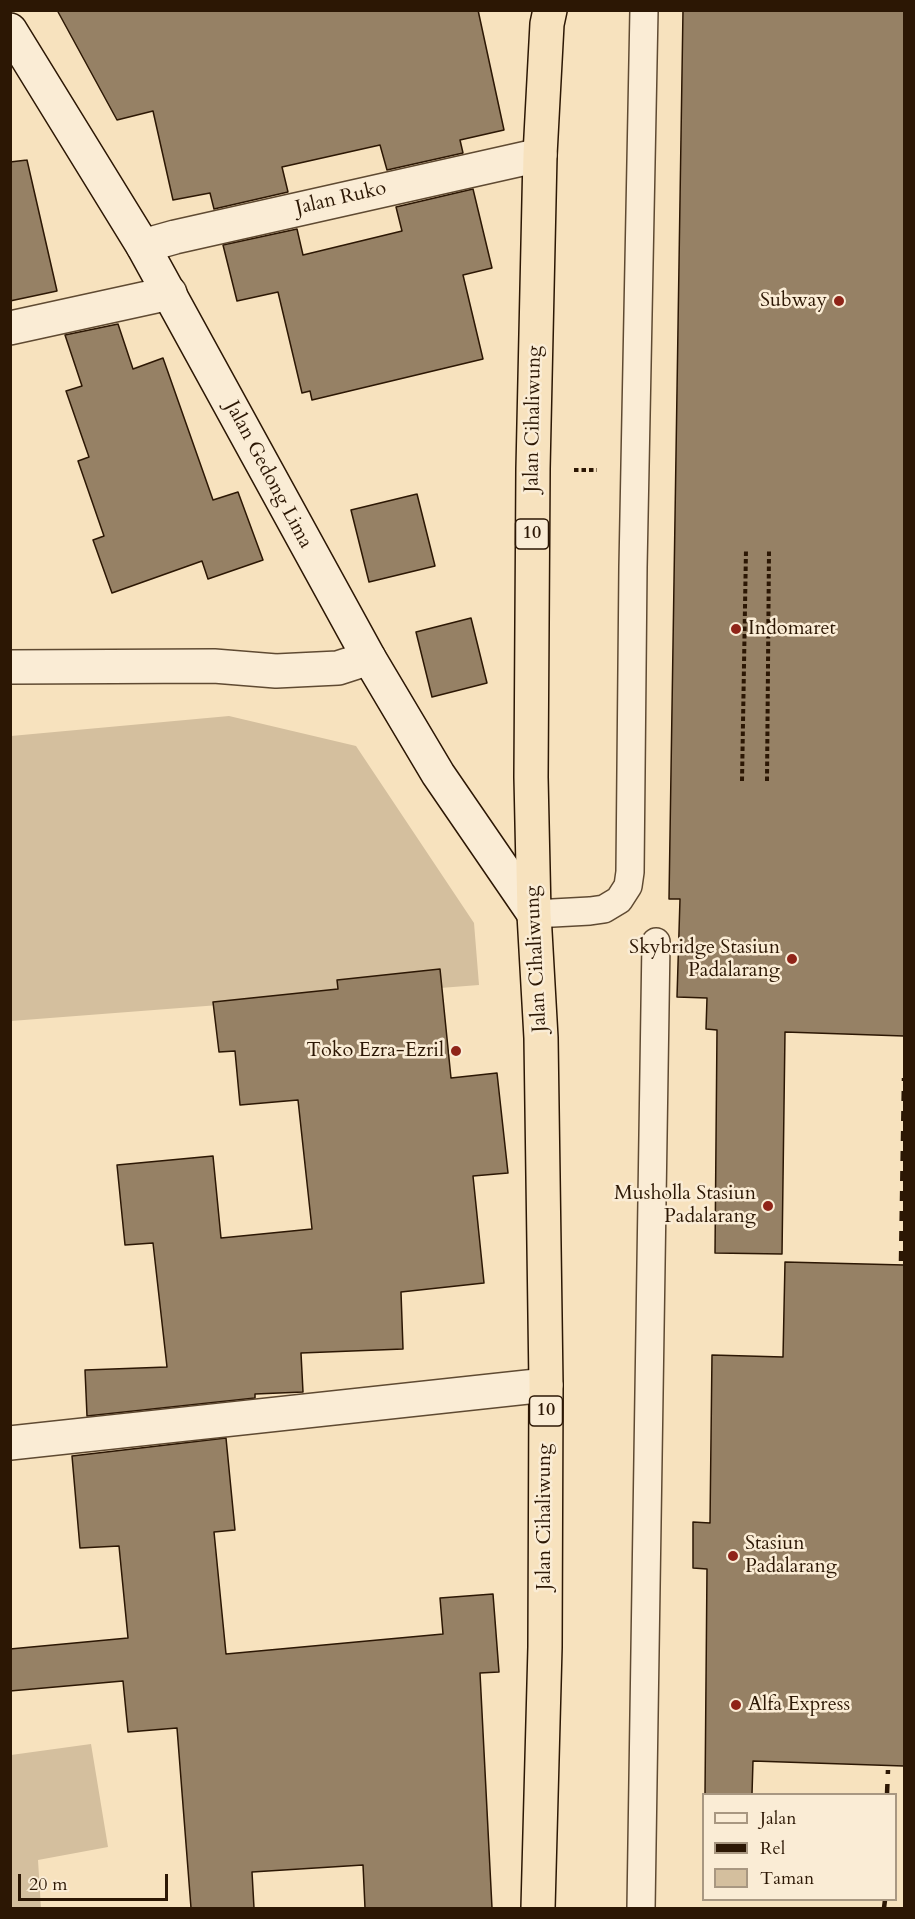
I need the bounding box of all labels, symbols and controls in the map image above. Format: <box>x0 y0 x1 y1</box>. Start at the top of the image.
street label: Jalan Ruko <box>293 177 389 221</box>
place label: Subway <box>760 289 827 313</box>
marker: Subway <box>832 294 846 308</box>
street label: Jalan Cihaliwung <box>521 345 547 493</box>
street label: Jalan Gedong Lima <box>219 397 317 553</box>
road number: 10 <box>516 519 548 549</box>
place label: Indomaret <box>748 617 836 641</box>
marker: Indomaret <box>729 622 743 636</box>
street label: Jalan Cihaliwung <box>521 885 553 1033</box>
place label: Skybridge Stasiun Padalarang <box>629 936 780 983</box>
marker: Skybridge Stasiun Padalarang <box>785 952 799 966</box>
place label: Toko Ezra-Ezril <box>306 1039 444 1063</box>
marker: Toko Ezra-Ezril <box>449 1044 463 1058</box>
place label: Musholla Stasiun Padalarang <box>614 1182 756 1229</box>
marker: Musholla Stasiun Padalarang <box>761 1199 775 1213</box>
road number: 10 <box>530 1396 562 1426</box>
street label: Jalan Cihaliwung <box>533 1444 557 1590</box>
place label: Stasiun Padalarang <box>745 1532 837 1579</box>
marker: Stasiun Padalarang <box>726 1549 740 1563</box>
place label: Alfa Express <box>748 1693 850 1717</box>
marker: Alfa Express <box>729 1698 743 1712</box>
legend <box>702 1793 897 1901</box>
text: Jalan <box>760 1806 796 1831</box>
text: Rel <box>760 1836 785 1861</box>
scale bar <box>21 1862 171 1900</box>
text: Taman <box>760 1866 814 1891</box>
text: 20 m <box>29 1872 68 1897</box>

